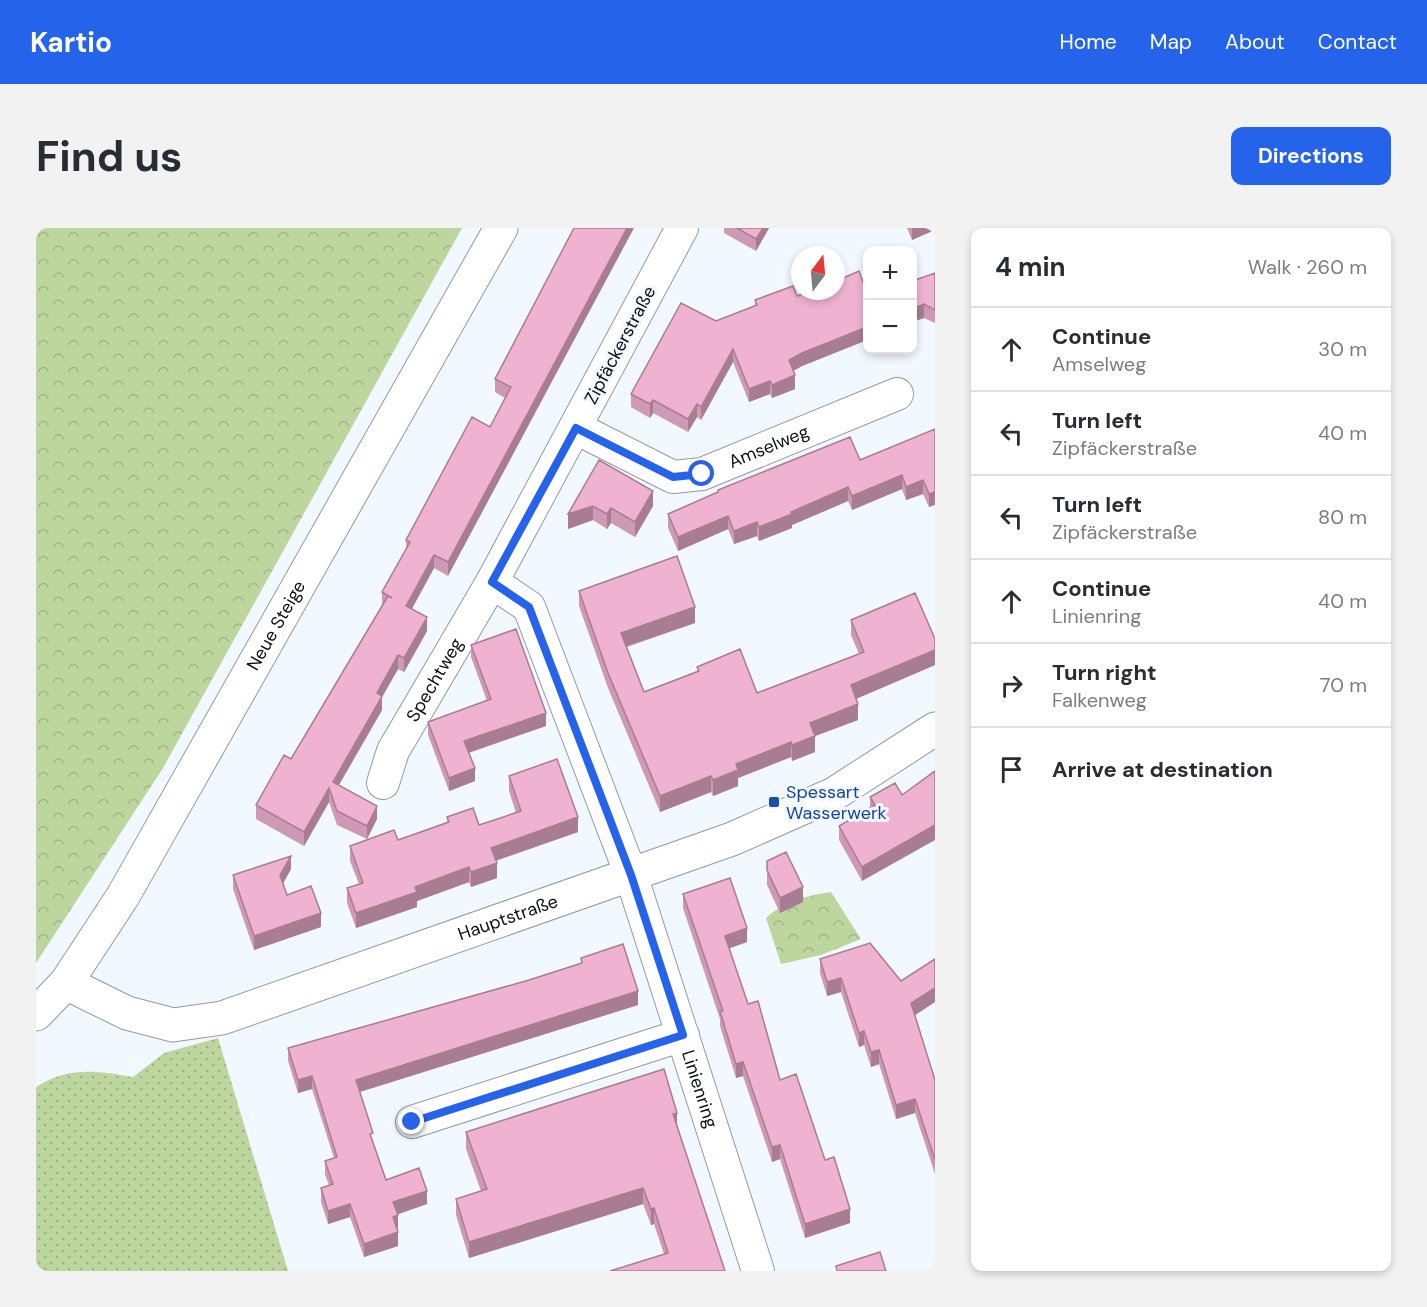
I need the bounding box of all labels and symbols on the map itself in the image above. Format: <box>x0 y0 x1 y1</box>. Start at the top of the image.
north arrow <box>791 246 845 300</box>
street label: Zipfäckerstraße <box>579 282 661 408</box>
street label: Amselweg <box>725 419 813 474</box>
route start <box>688 460 714 486</box>
street label: Neue Steige <box>241 576 311 675</box>
street label: Spechtweg <box>401 634 469 726</box>
place label: Spessart Wasserwerk <box>786 780 887 825</box>
marker: Spessart Wasserwerk <box>767 795 781 809</box>
street label: Hauptstraße <box>455 889 561 946</box>
street label: Linienring <box>676 1047 723 1131</box>
route end <box>398 1108 424 1134</box>

